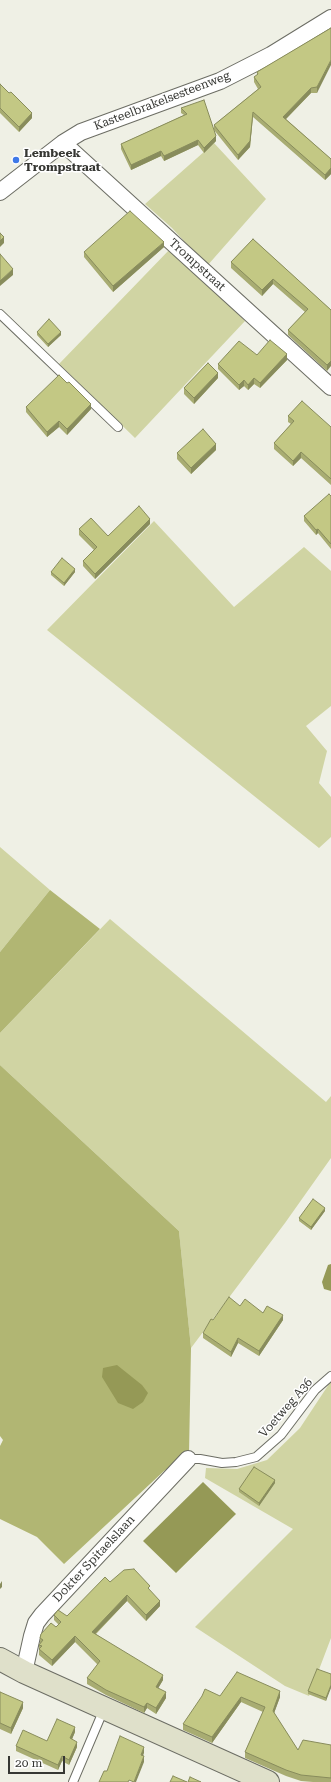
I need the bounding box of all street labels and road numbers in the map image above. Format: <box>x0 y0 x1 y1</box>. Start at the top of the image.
street label: Kasteelbrakelsesteenweg <box>92 68 232 134</box>
street label: Trompstraat <box>166 236 228 294</box>
street label: Voetweg A36 <box>256 1375 316 1441</box>
street label: Dokter Spitaelslaan <box>50 1513 138 1605</box>

